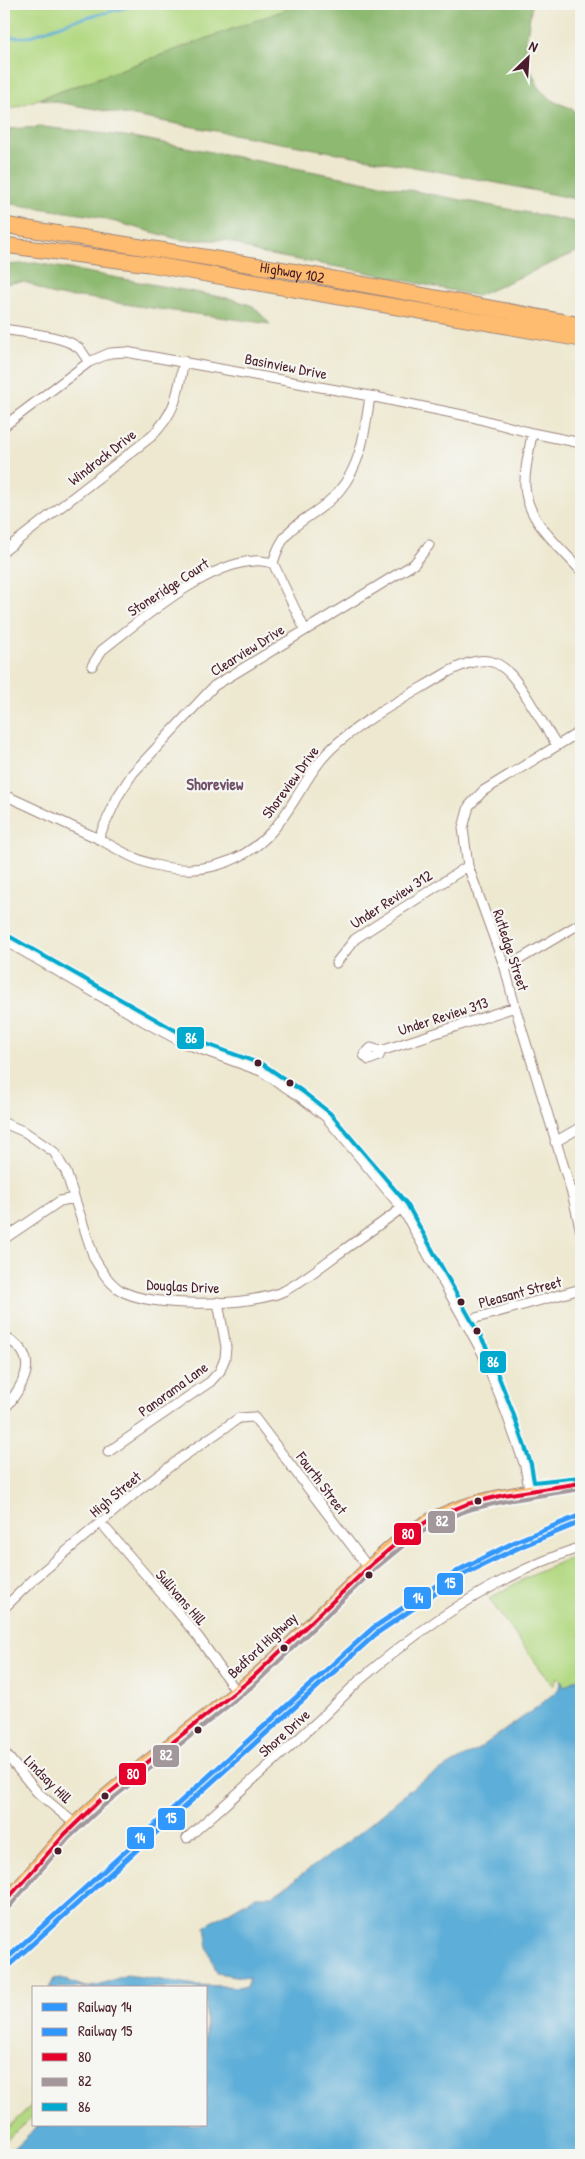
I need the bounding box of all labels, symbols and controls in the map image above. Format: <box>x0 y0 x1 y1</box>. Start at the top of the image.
north arrow <box>502 32 552 82</box>
text: N <box>526 36 542 56</box>
street label: Highway 102 <box>258 256 326 287</box>
street label: Basinview Drive <box>243 348 329 384</box>
street label: Windrock Drive <box>64 424 140 490</box>
street label: Stoneridge Court <box>123 552 213 621</box>
street label: Clearview Drive <box>206 619 288 681</box>
street label: Shoreview Drive <box>257 741 323 823</box>
district label: Shoreview <box>187 773 244 795</box>
street label: Under Review 312 <box>346 865 436 933</box>
street label: Rutledge Street <box>488 906 534 994</box>
street label: Under Review 313 <box>395 991 491 1040</box>
line badge: 86 <box>176 1026 205 1050</box>
text: 86 <box>185 1028 197 1047</box>
unlabelled marker <box>253 1058 263 1068</box>
unlabelled marker <box>285 1078 295 1088</box>
street label: Pleasant Street <box>476 1271 565 1313</box>
street label: Douglas Drive <box>146 1274 220 1298</box>
unlabelled marker <box>456 1297 466 1307</box>
unlabelled marker <box>472 1326 482 1336</box>
line badge: 86 <box>479 1350 507 1374</box>
text: 86 <box>487 1352 499 1371</box>
street label: Panorama Lane <box>134 1357 212 1421</box>
street label: Fourth Street <box>291 1447 353 1519</box>
street label: High Street <box>85 1466 146 1522</box>
unlabelled marker <box>473 1496 483 1506</box>
line badge: 82 <box>427 1510 456 1534</box>
text: 82 <box>436 1511 449 1530</box>
line badge: 80 <box>393 1522 422 1546</box>
text: 80 <box>402 1524 415 1543</box>
street label: Sullivans Hill <box>151 1565 211 1630</box>
unlabelled marker <box>364 1570 374 1580</box>
line badge: 15 <box>436 1572 464 1596</box>
text: 15 <box>444 1573 456 1592</box>
line badge: 14 <box>403 1586 432 1610</box>
text: 14 <box>413 1588 424 1607</box>
street label: Bedford Highway <box>222 1607 302 1683</box>
unlabelled marker <box>279 1643 289 1653</box>
street label: Shore Drive <box>254 1704 314 1762</box>
unlabelled marker <box>193 1725 203 1735</box>
line badge: 82 <box>152 1744 180 1768</box>
text: 82 <box>160 1745 173 1764</box>
street label: Lindsay Hill <box>19 1750 77 1808</box>
line badge: 80 <box>118 1762 147 1786</box>
text: 80 <box>127 1764 140 1783</box>
unlabelled marker <box>100 1791 110 1801</box>
line badge: 15 <box>157 1807 186 1831</box>
text: 15 <box>165 1808 177 1827</box>
line badge: 14 <box>126 1826 155 1850</box>
text: 14 <box>135 1828 146 1847</box>
unlabelled marker <box>53 1846 63 1856</box>
legend <box>32 1986 208 2126</box>
text: Railway 14 <box>78 1996 132 2017</box>
text: Railway 15 <box>78 2020 133 2041</box>
text: 80 <box>78 2046 91 2067</box>
text: 82 <box>78 2070 92 2091</box>
text: 86 <box>78 2096 90 2117</box>

